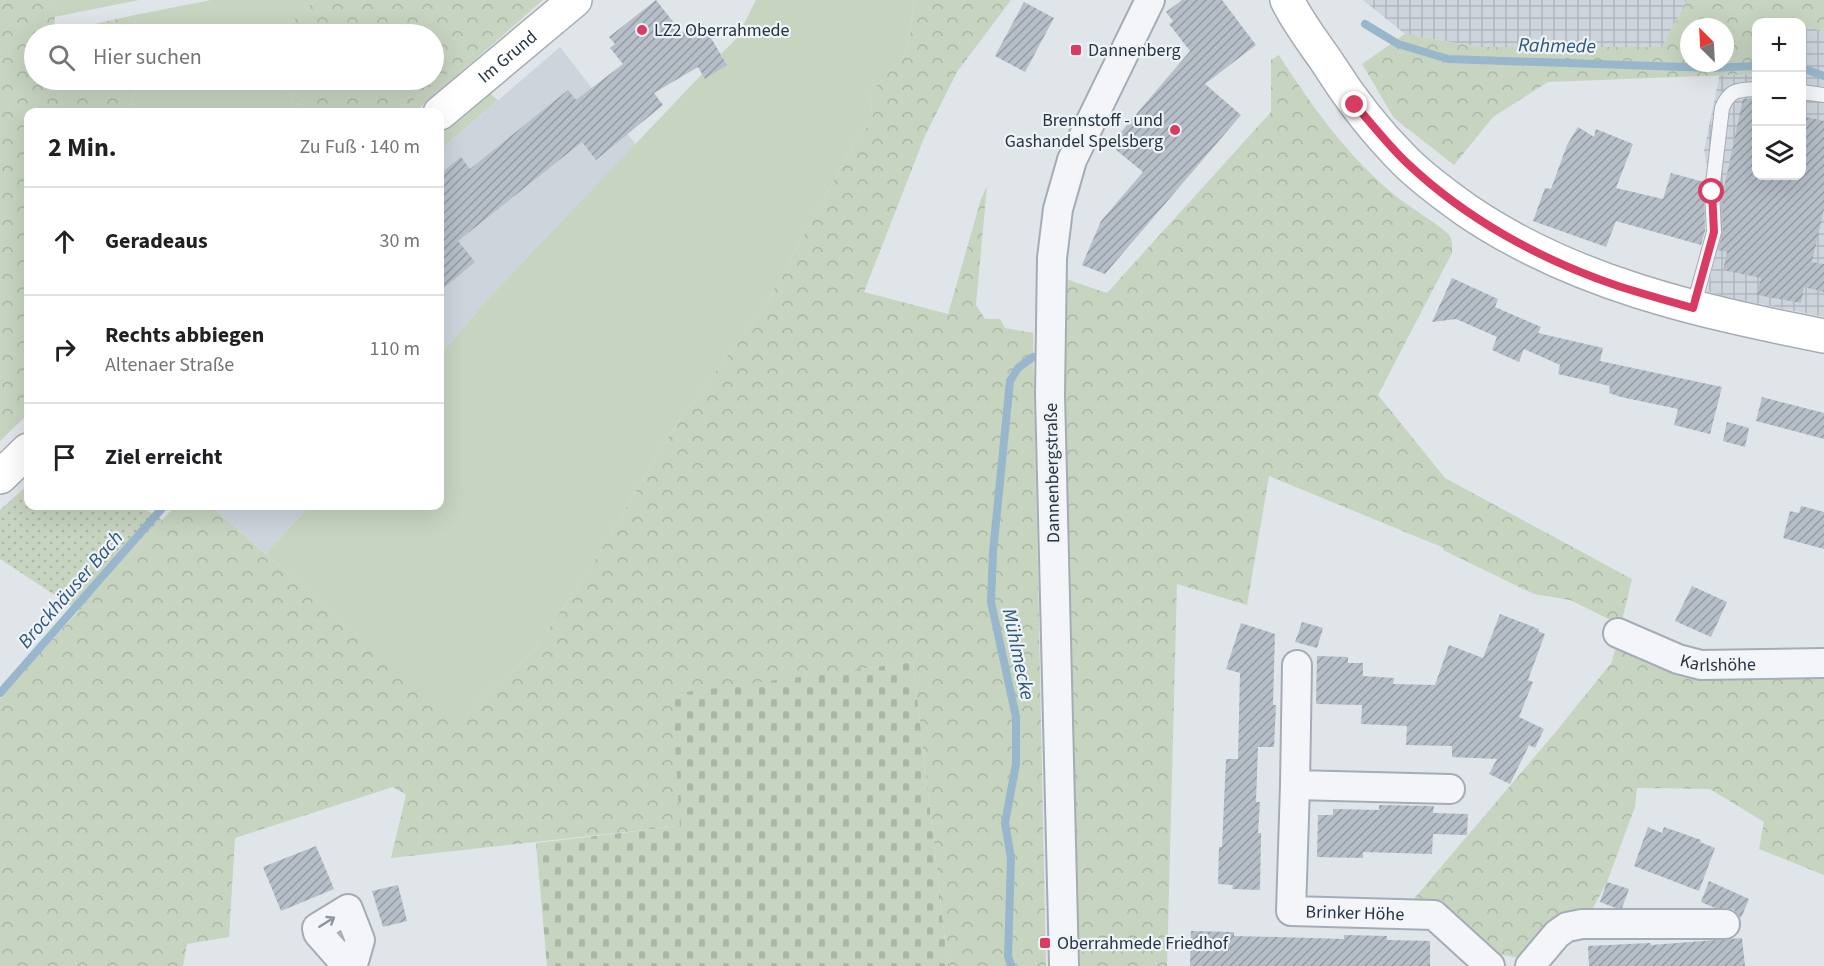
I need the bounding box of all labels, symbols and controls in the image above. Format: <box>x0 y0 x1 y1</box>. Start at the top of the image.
place label: LZ2 Oberrahmede <box>654 18 790 43</box>
north arrow <box>1680 18 1734 72</box>
map controls <box>1752 18 1806 180</box>
button: + <box>1752 18 1806 72</box>
marker: LZ2 Oberrahmede <box>635 23 649 37</box>
search box <box>24 24 444 90</box>
street label: Im Grund <box>473 25 543 89</box>
water label: Rahmede <box>1518 31 1596 61</box>
place label: Dannenberg <box>1088 38 1181 63</box>
icon: search <box>45 41 78 74</box>
text: Hier suchen <box>93 41 202 73</box>
marker: Dannenberg <box>1069 43 1083 57</box>
button: − <box>1752 72 1806 126</box>
route end <box>1341 91 1367 117</box>
place label: Brennstoff - und Gashandel Spelsberg <box>1005 108 1163 154</box>
marker: Brennstoff - und Gashandel Spelsberg <box>1168 123 1182 137</box>
button: layers <box>1752 126 1806 180</box>
text: 2 Min. <box>48 129 117 166</box>
text: Zu Fuß · 140 m <box>299 133 420 161</box>
route start <box>1698 178 1724 204</box>
icon: ahead <box>48 225 81 258</box>
text: Geradeaus <box>105 225 208 257</box>
text: 30 m <box>380 227 420 255</box>
text: Rechts abbiegen <box>105 319 264 351</box>
icon: right <box>48 333 81 366</box>
text: 110 m <box>370 335 420 363</box>
text: Altenaer Straße <box>105 351 234 379</box>
street label: Dannenbergstraße <box>1039 403 1066 543</box>
icon: arrive <box>48 441 81 474</box>
text: Ziel erreicht <box>105 441 223 473</box>
water label: Brockhäuser Bach <box>12 525 130 655</box>
water label: Mühlmecke <box>995 606 1041 703</box>
street label: Karlshöhe <box>1677 648 1756 678</box>
street label: Brinker Höhe <box>1305 899 1405 927</box>
one-way arrow <box>318 915 335 927</box>
place label: Oberrahmede Friedhof <box>1057 931 1229 956</box>
marker: Oberrahmede Friedhof <box>1038 936 1052 950</box>

